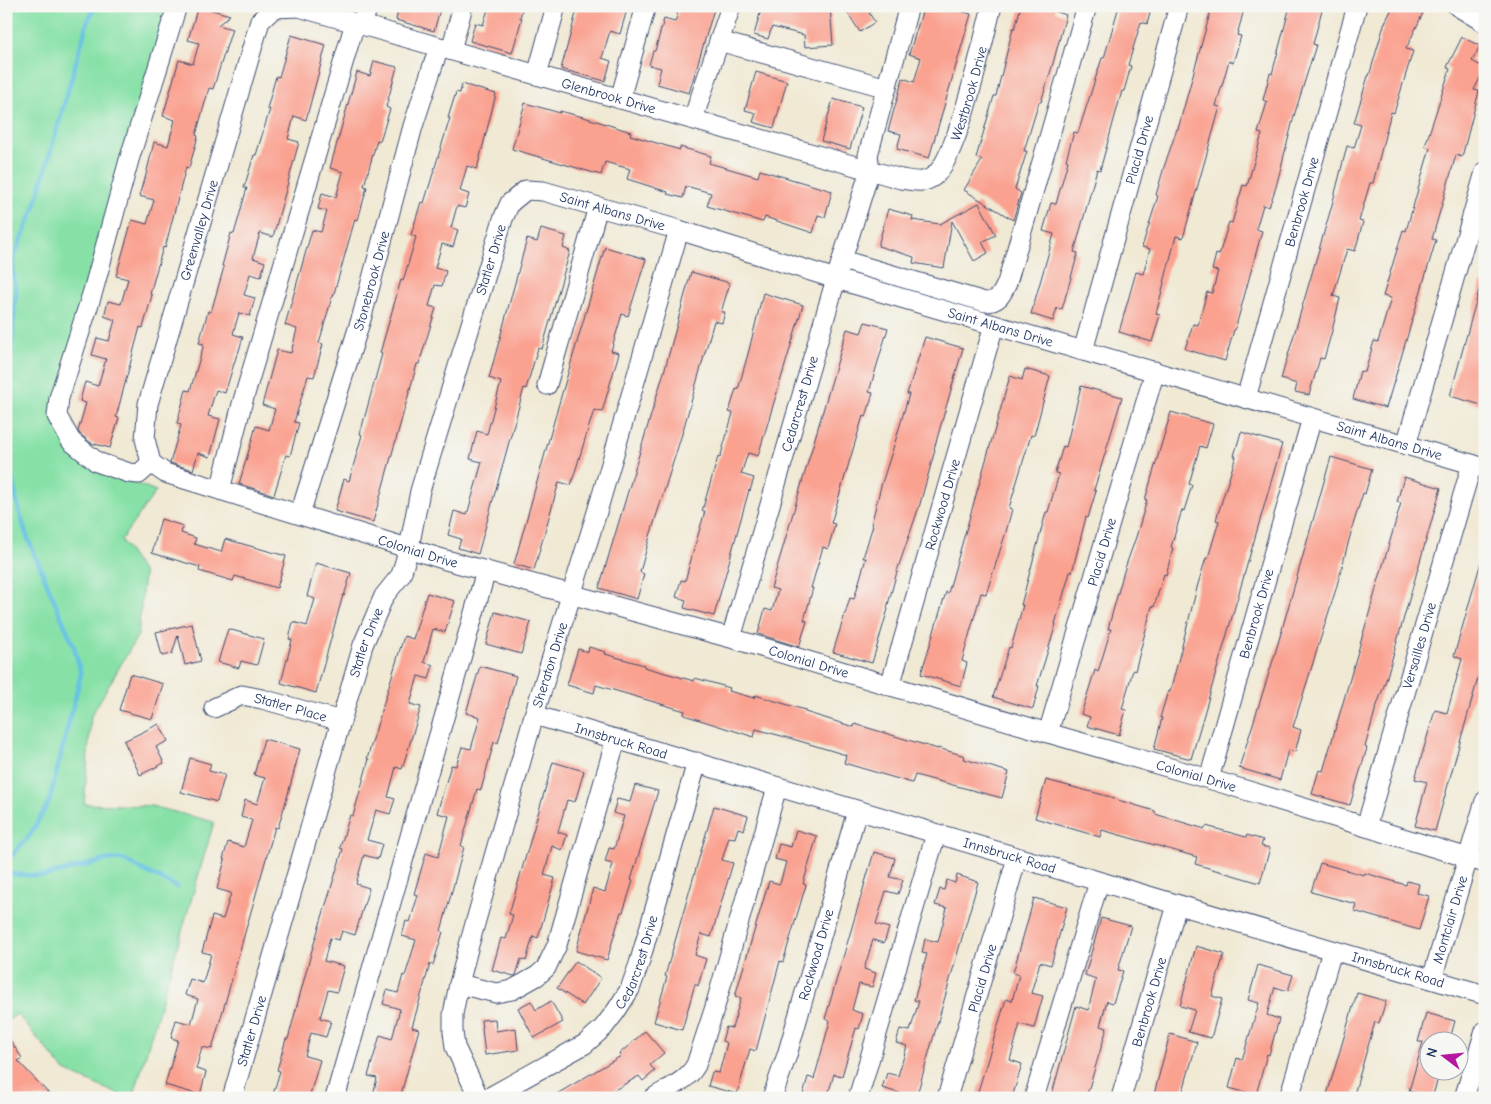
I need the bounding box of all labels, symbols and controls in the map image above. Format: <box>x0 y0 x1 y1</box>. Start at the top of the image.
street label: Westbrook Drive <box>947 44 991 143</box>
street label: Glenbrook Drive <box>559 74 657 117</box>
street label: Placid Drive <box>1122 114 1157 186</box>
street label: Benbrook Drive <box>1281 155 1323 249</box>
street label: Greenvalley Drive <box>177 178 222 283</box>
street label: Saint Albans Drive <box>558 188 667 235</box>
street label: Statler Drive <box>472 222 510 297</box>
street label: Stonebrook Drive <box>350 229 393 333</box>
street label: Saint Albans Drive <box>946 304 1055 351</box>
street label: Cedarcrest Drive <box>778 354 822 454</box>
street label: Saint Albans Drive <box>1335 417 1444 464</box>
street label: Rockwood Drive <box>922 457 964 552</box>
street label: Placid Drive <box>1084 516 1120 588</box>
street label: Colonial Drive <box>376 531 460 572</box>
street label: Benbrook Drive <box>1236 567 1278 661</box>
street label: Versailles Drive <box>1399 600 1440 691</box>
street label: Statler Drive <box>346 605 387 679</box>
street label: Sheraton Drive <box>529 620 571 710</box>
street label: Colonial Drive <box>767 642 851 682</box>
street label: Statler Place <box>253 690 329 726</box>
street label: Innsbruck Road <box>573 720 669 763</box>
street label: Colonial Drive <box>1154 756 1238 796</box>
street label: Innsbruck Road <box>961 834 1058 877</box>
street label: Montclair Drive <box>1429 874 1471 966</box>
street label: Rockwood Drive <box>795 907 837 1002</box>
street label: Cedarcrest Drive <box>611 913 662 1013</box>
street label: Placid Drive <box>964 942 1000 1014</box>
street label: Innsbruck Road <box>1350 948 1446 992</box>
street label: Benbrook Drive <box>1128 955 1170 1049</box>
street label: Statler Drive <box>234 993 270 1068</box>
north arrow <box>1418 1032 1468 1082</box>
text: N <box>1423 1046 1441 1059</box>

